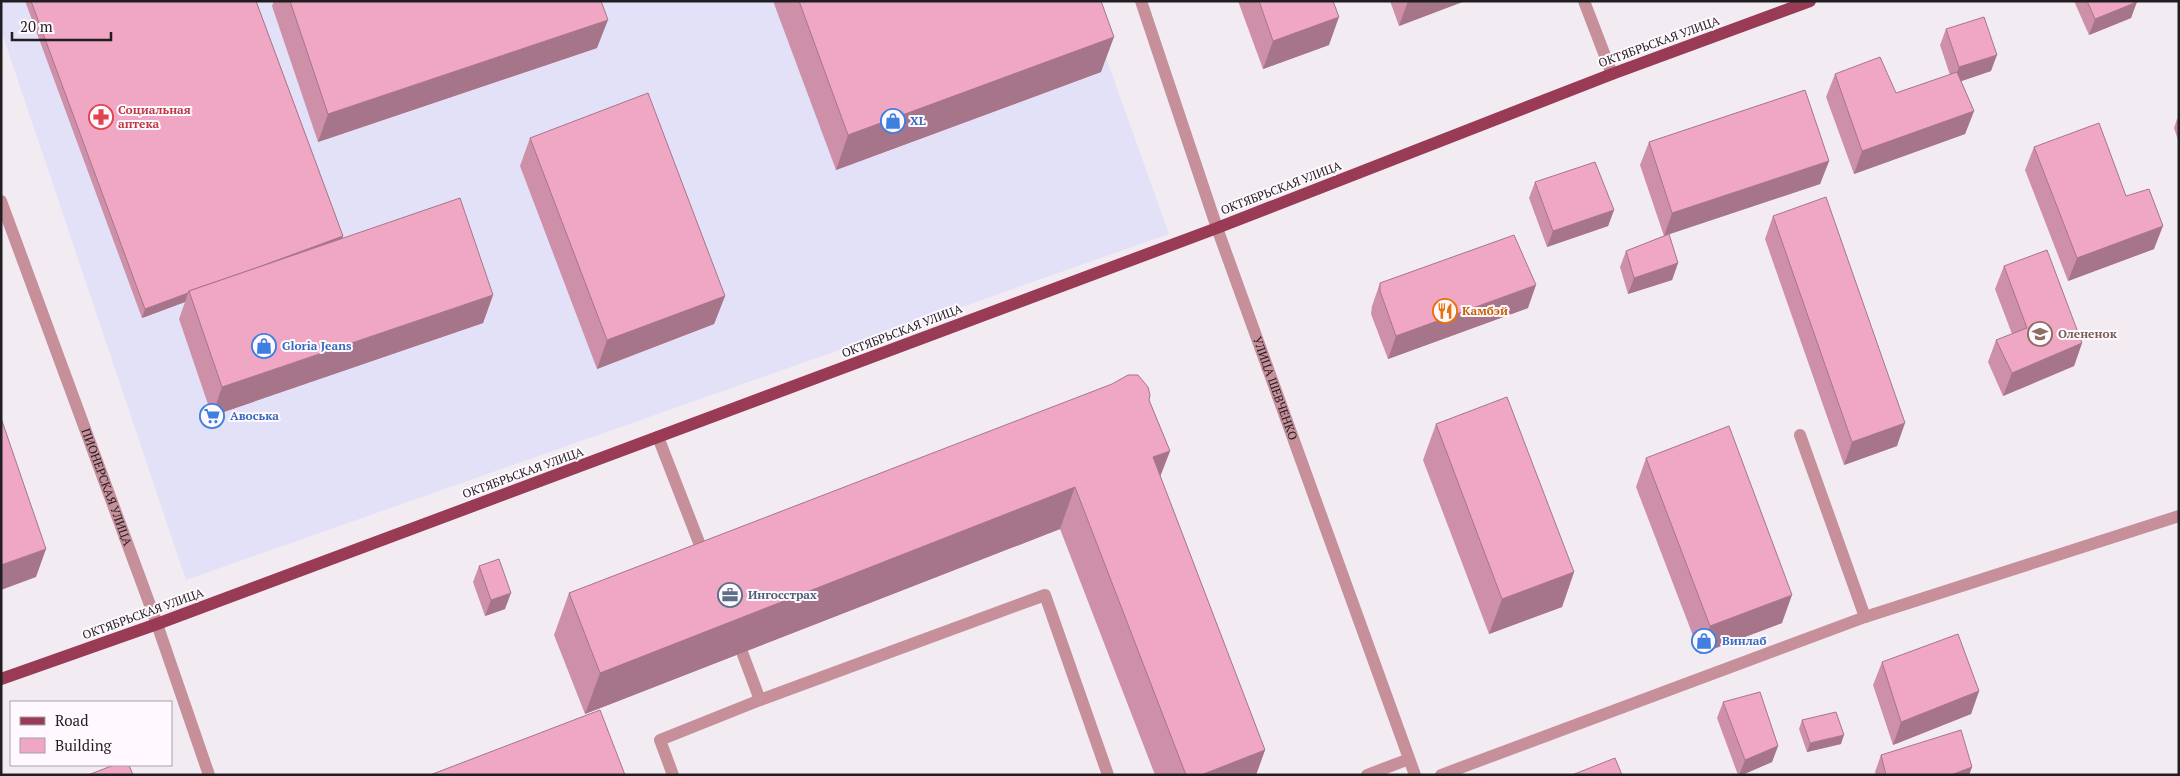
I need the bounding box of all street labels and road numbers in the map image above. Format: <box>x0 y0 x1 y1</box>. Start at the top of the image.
street label: ОКТЯБРЬСКАЯ УЛИЦА <box>1596 12 1722 70</box>
street label: ОКТЯБРЬСКАЯ УЛИЦА <box>1218 157 1344 217</box>
street label: ОКТЯБРЬСКАЯ УЛИЦА <box>839 300 965 360</box>
street label: УЛИЦА ШЕВЧЕНКО <box>1250 334 1301 442</box>
street label: ПИОНЕРСКАЯ УЛИЦА <box>79 426 136 549</box>
street label: ОКТЯБРЬСКАЯ УЛИЦА <box>460 443 586 501</box>
street label: ОКТЯБРЬСКАЯ УЛИЦА <box>80 584 206 642</box>

